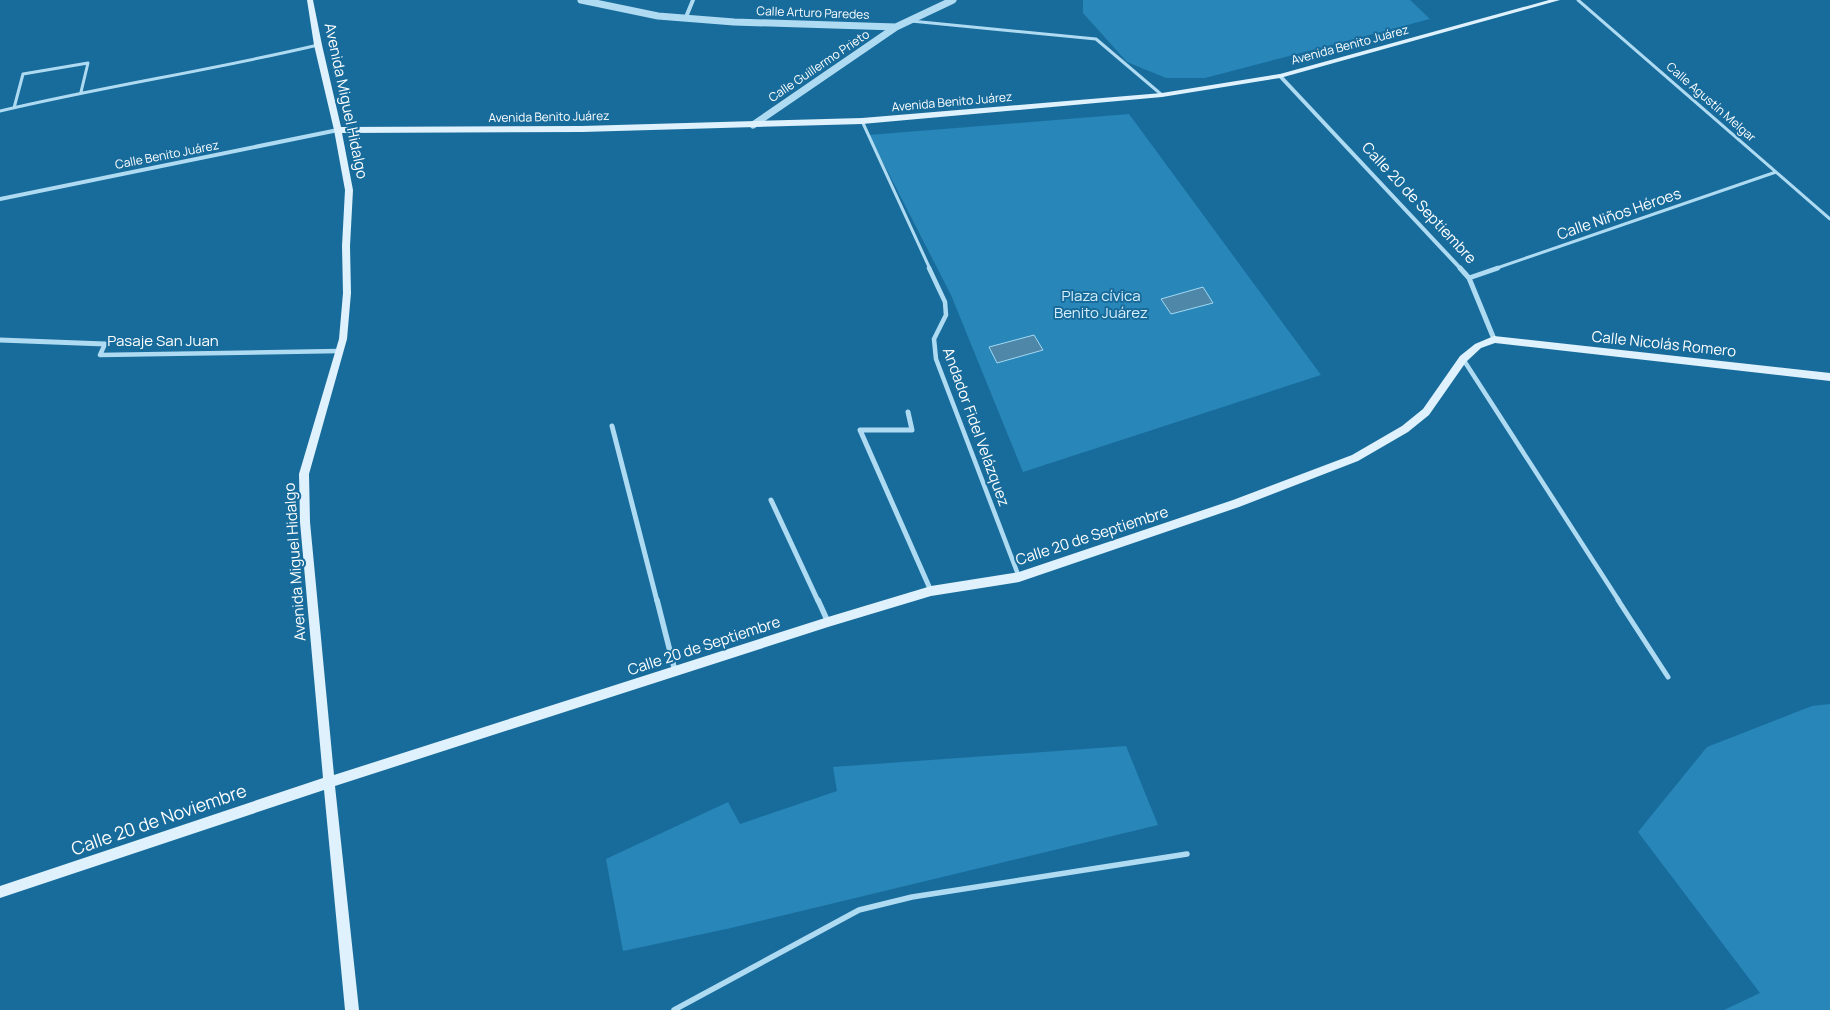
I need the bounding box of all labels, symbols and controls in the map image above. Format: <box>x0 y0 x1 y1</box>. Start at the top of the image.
street label: Calle Arturo Paredes <box>756 2 870 23</box>
street label: Avenida Miguel Hidalgo <box>320 21 373 181</box>
street label: Avenida Benito Juárez <box>1289 21 1411 68</box>
street label: Calle Guillermo Prieto <box>765 25 873 106</box>
street label: Calle Agustín Melgar <box>1663 58 1760 146</box>
street label: Avenida Benito Juárez <box>891 88 1013 115</box>
street label: Avenida Benito Juárez <box>488 107 610 126</box>
street label: Calle Benito Juárez <box>114 136 220 173</box>
street label: Calle 20 de Septiembre <box>1357 137 1482 268</box>
street label: Calle Niños Héroes <box>1554 182 1684 245</box>
park label: Plaza cívica Benito Juárez <box>1054 285 1148 323</box>
street label: Calle Nicolás Romero <box>1591 325 1737 362</box>
street label: Pasaje San Juan <box>107 330 219 351</box>
street label: Andador Fidel Velázquez <box>938 344 1015 509</box>
street label: Avenida Miguel Hidalgo <box>278 482 311 642</box>
street label: Calle 20 de Septiembre <box>1013 501 1171 570</box>
street label: Calle 20 de Septiembre <box>625 611 783 680</box>
street label: Calle 20 de Noviembre <box>68 778 250 860</box>

